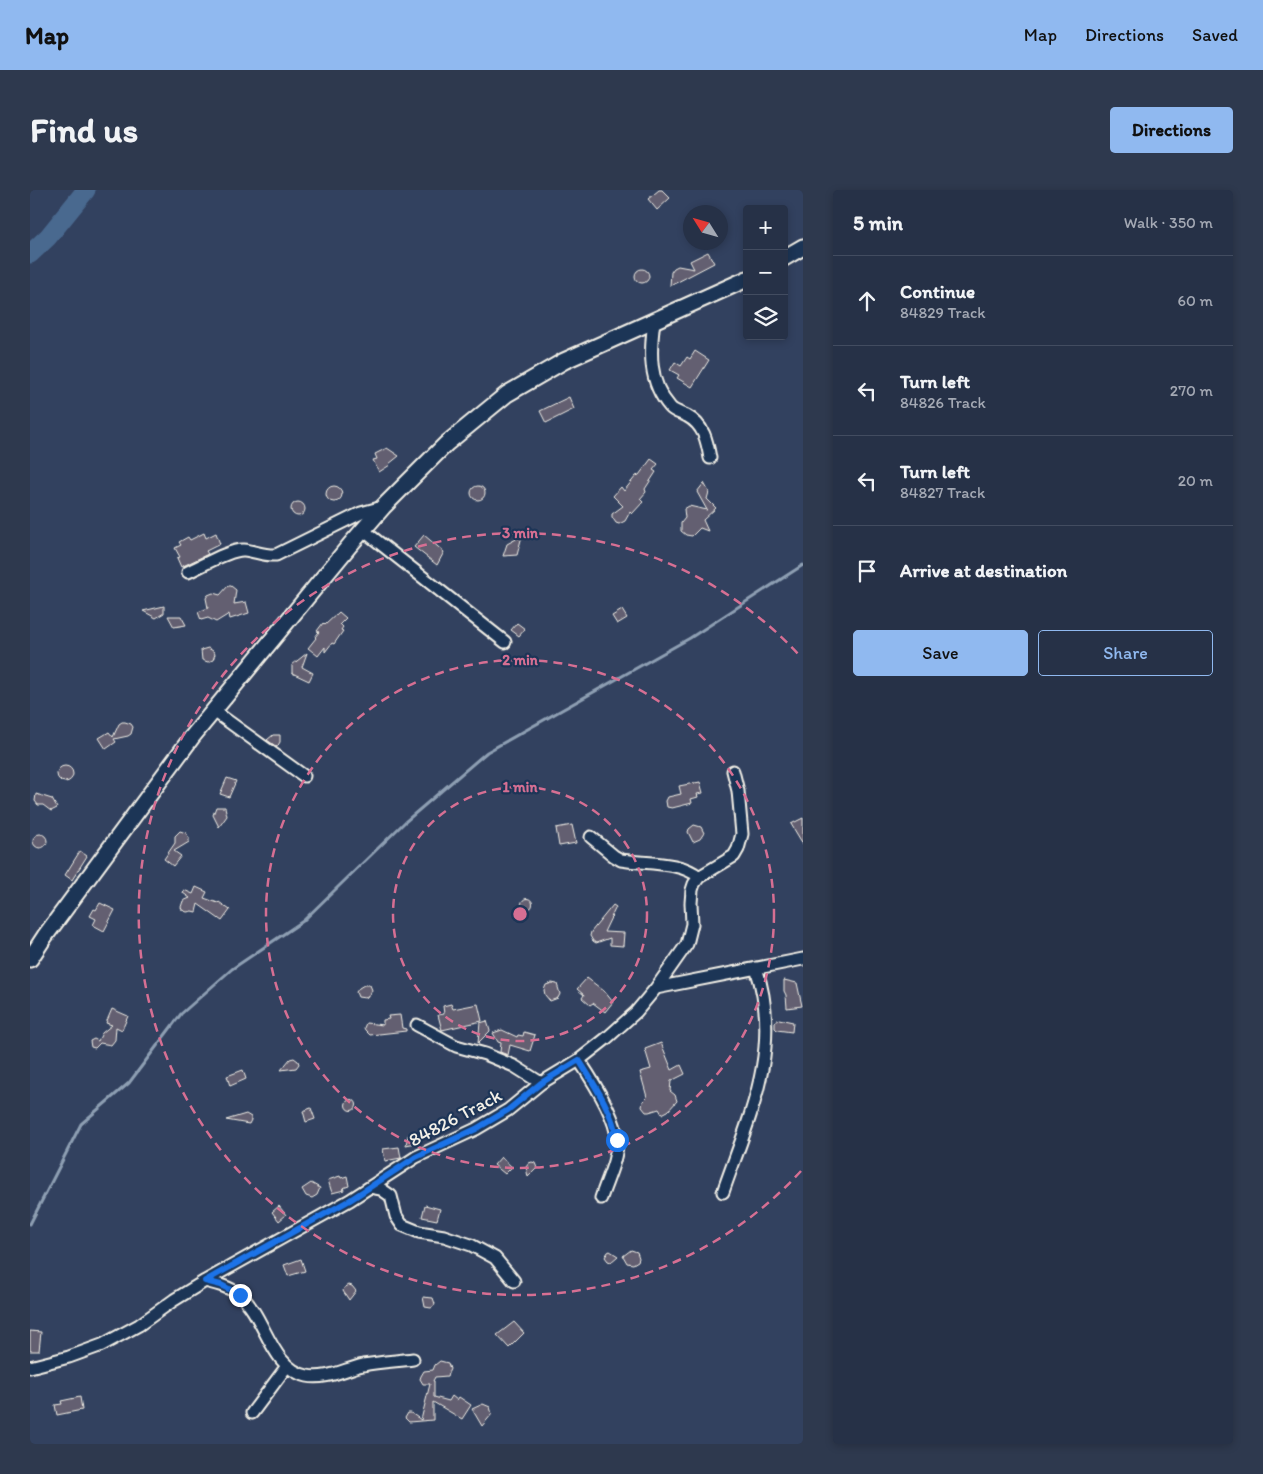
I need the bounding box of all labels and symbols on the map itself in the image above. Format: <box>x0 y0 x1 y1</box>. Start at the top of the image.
north arrow <box>683 205 728 250</box>
text: 3 min <box>502 524 539 542</box>
text: 2 min <box>502 651 539 669</box>
text: 1 min <box>503 778 538 796</box>
centre of rings <box>511 905 529 923</box>
street label: 84826 Track <box>405 1083 506 1151</box>
route start <box>606 1129 629 1152</box>
route end <box>229 1284 252 1307</box>

